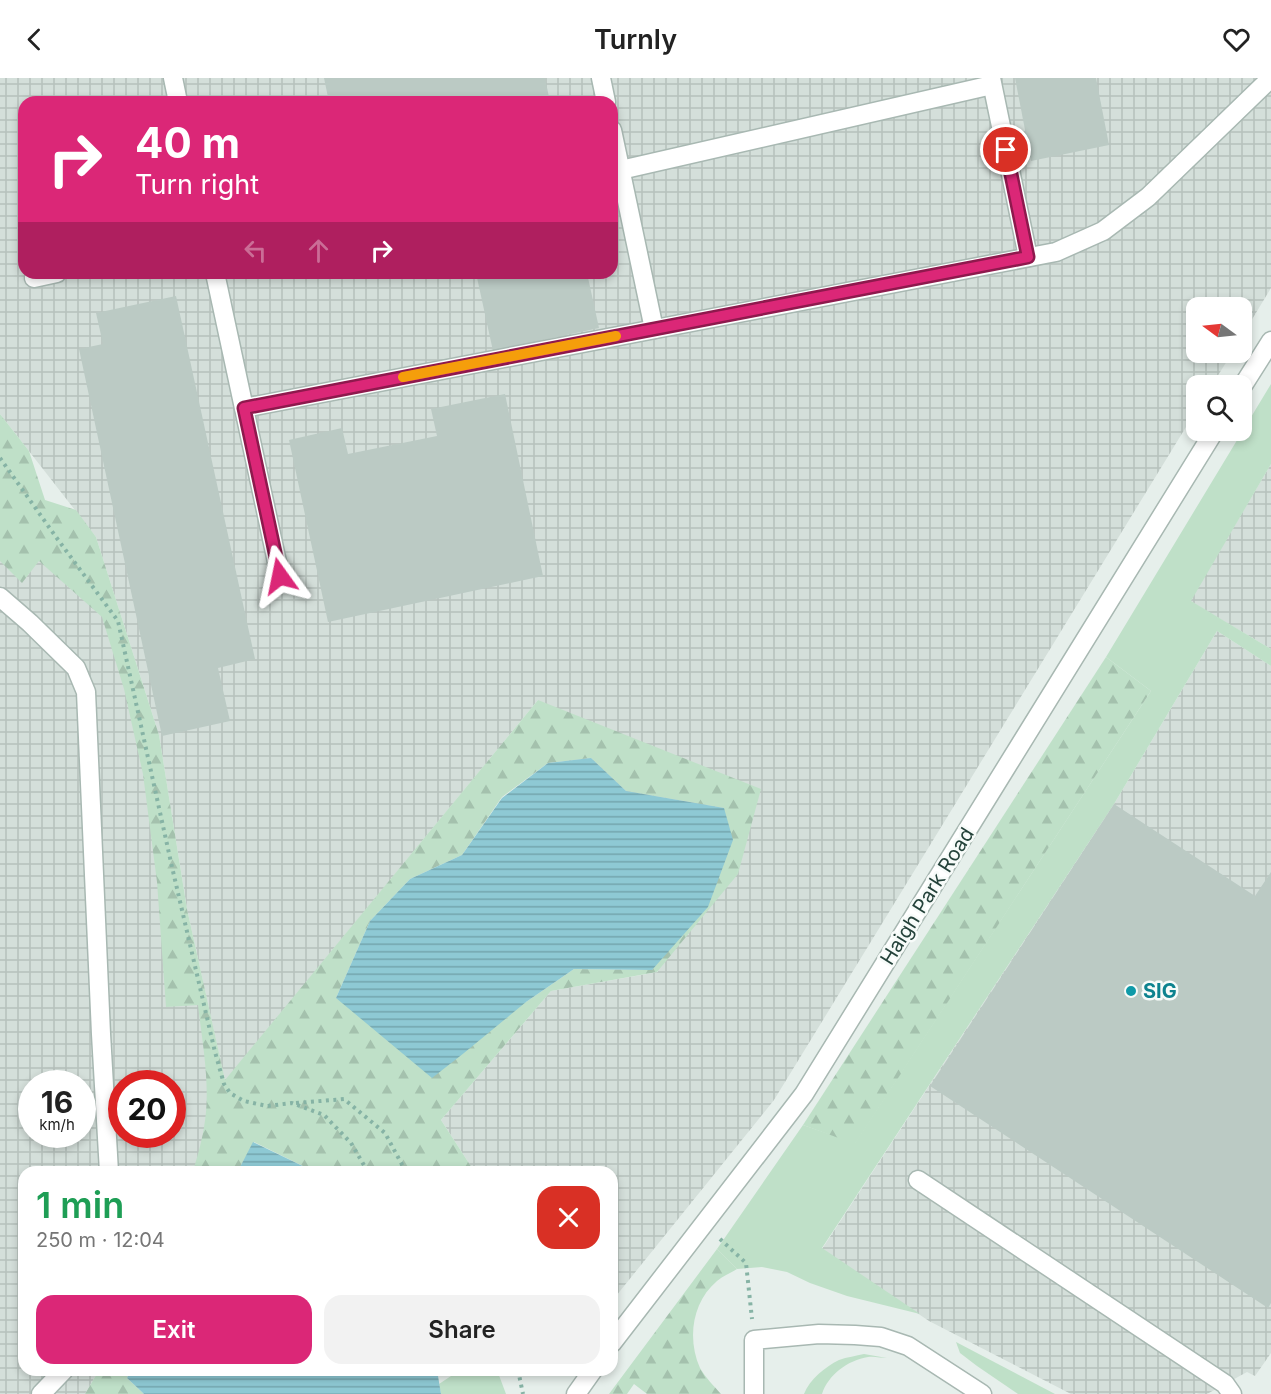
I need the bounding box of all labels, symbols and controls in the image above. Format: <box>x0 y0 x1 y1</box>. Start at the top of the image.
icon: back <box>18 23 51 56</box>
text: Turnly <box>594 23 677 56</box>
icon: heart <box>1220 23 1253 56</box>
text: 40 m <box>135 117 240 168</box>
icon: right <box>36 120 114 198</box>
pin <box>980 124 1031 175</box>
icon: arrive <box>989 133 1022 166</box>
text: Turn right <box>135 168 259 201</box>
icon: left <box>239 234 272 267</box>
icon: ahead <box>302 234 335 267</box>
icon: right <box>365 234 398 267</box>
north arrow <box>1186 297 1252 363</box>
map controls <box>1186 297 1252 441</box>
button: search <box>1186 375 1252 441</box>
position arrow <box>248 544 312 608</box>
street label: Haigh Park Road <box>875 823 979 969</box>
place label: SIG <box>1143 979 1177 1003</box>
marker: SIG <box>1124 984 1138 998</box>
speed limit sign: 20 <box>108 1070 186 1148</box>
text: 16 <box>41 1084 73 1120</box>
text: km/h <box>39 1115 75 1134</box>
text: 1 min <box>36 1183 124 1227</box>
button: close <box>537 1186 600 1249</box>
text: 250 m · 12:04 <box>36 1228 165 1252</box>
button: Exit <box>36 1295 312 1364</box>
button: Share <box>324 1295 600 1364</box>

